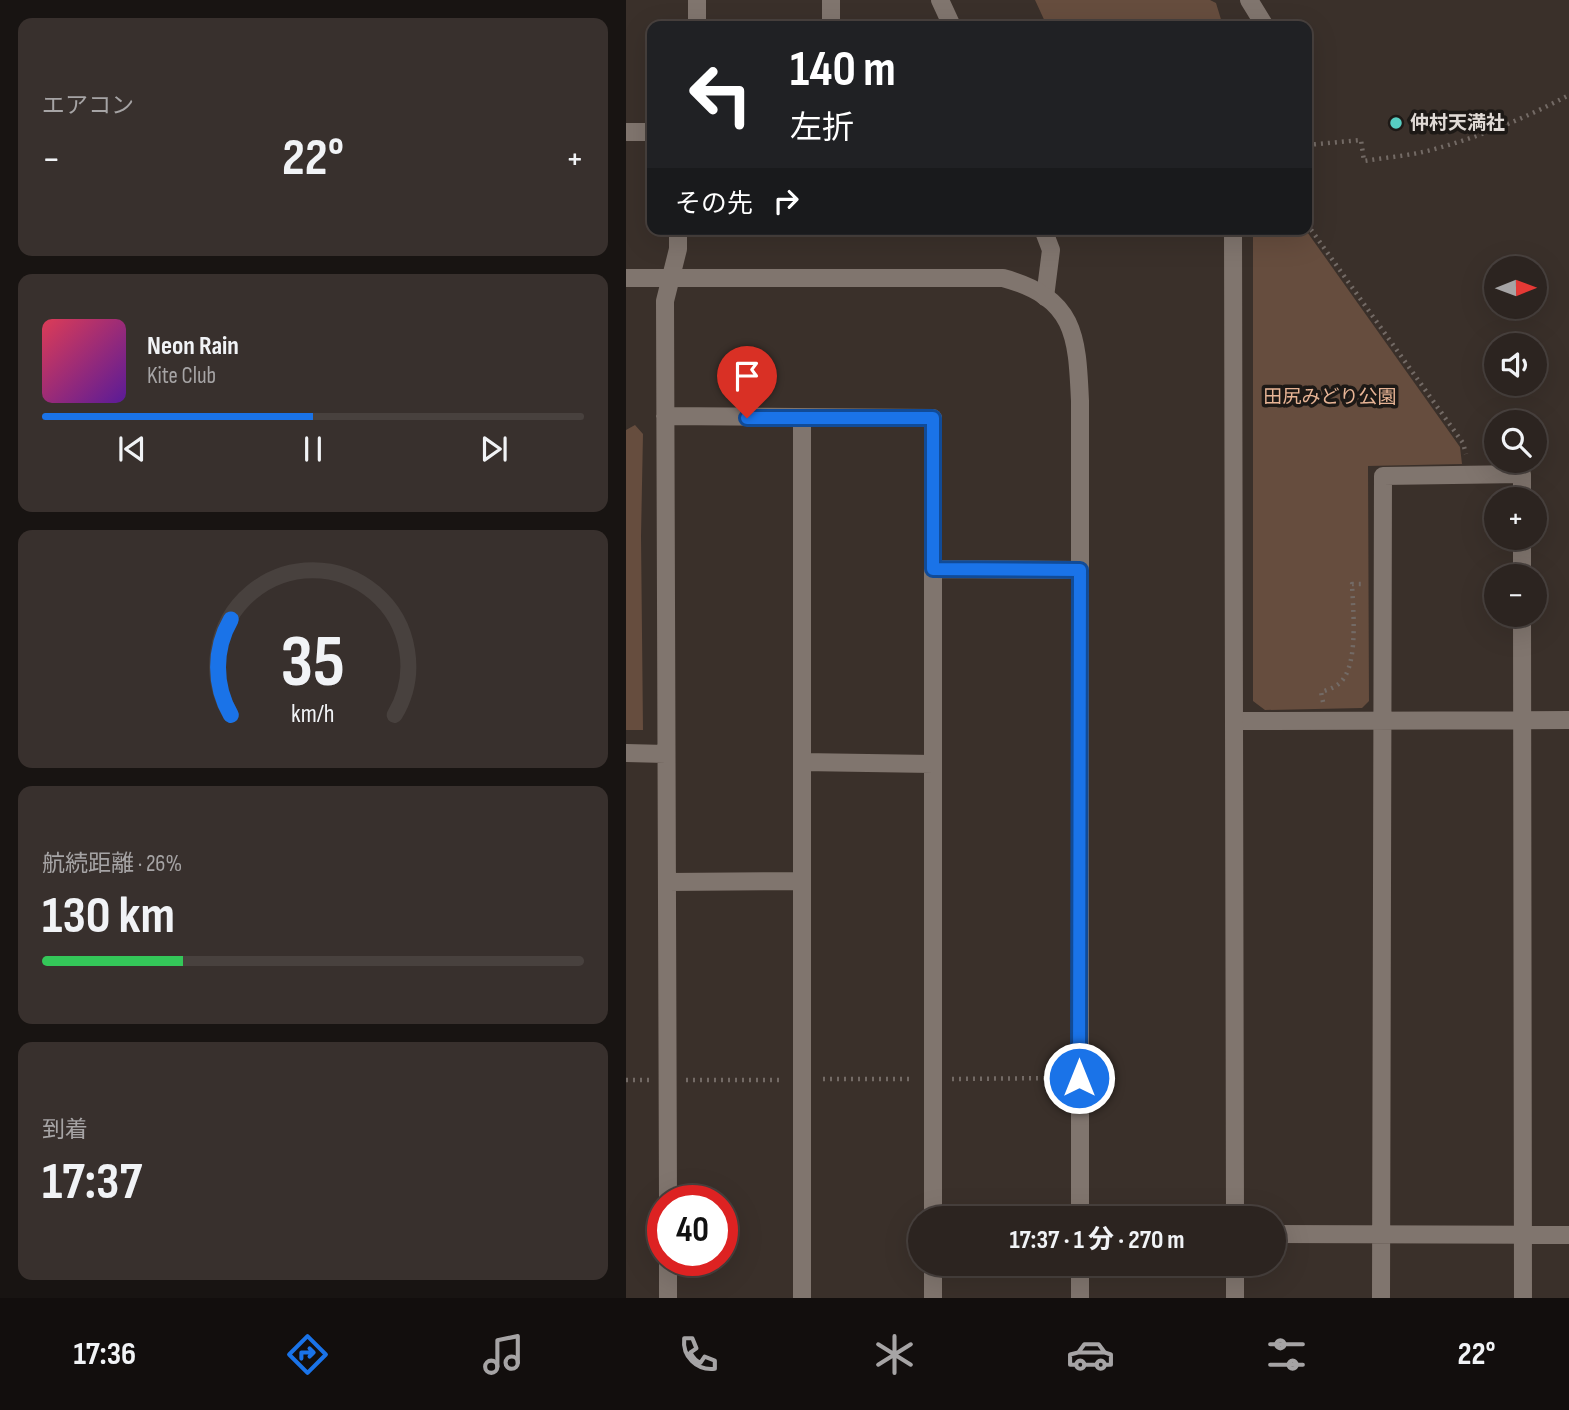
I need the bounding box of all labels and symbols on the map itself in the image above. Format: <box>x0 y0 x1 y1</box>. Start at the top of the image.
place label: 仲村天満社 <box>1410 112 1505 135</box>
marker: 仲村天満社 <box>1388 115 1404 131</box>
north arrow <box>1484 256 1546 318</box>
pin <box>717 346 777 418</box>
park label: 田尻みどり公園 <box>1263 386 1397 409</box>
position arrow <box>1042 1041 1116 1115</box>
speed limit sign: 40 <box>647 1185 738 1276</box>

